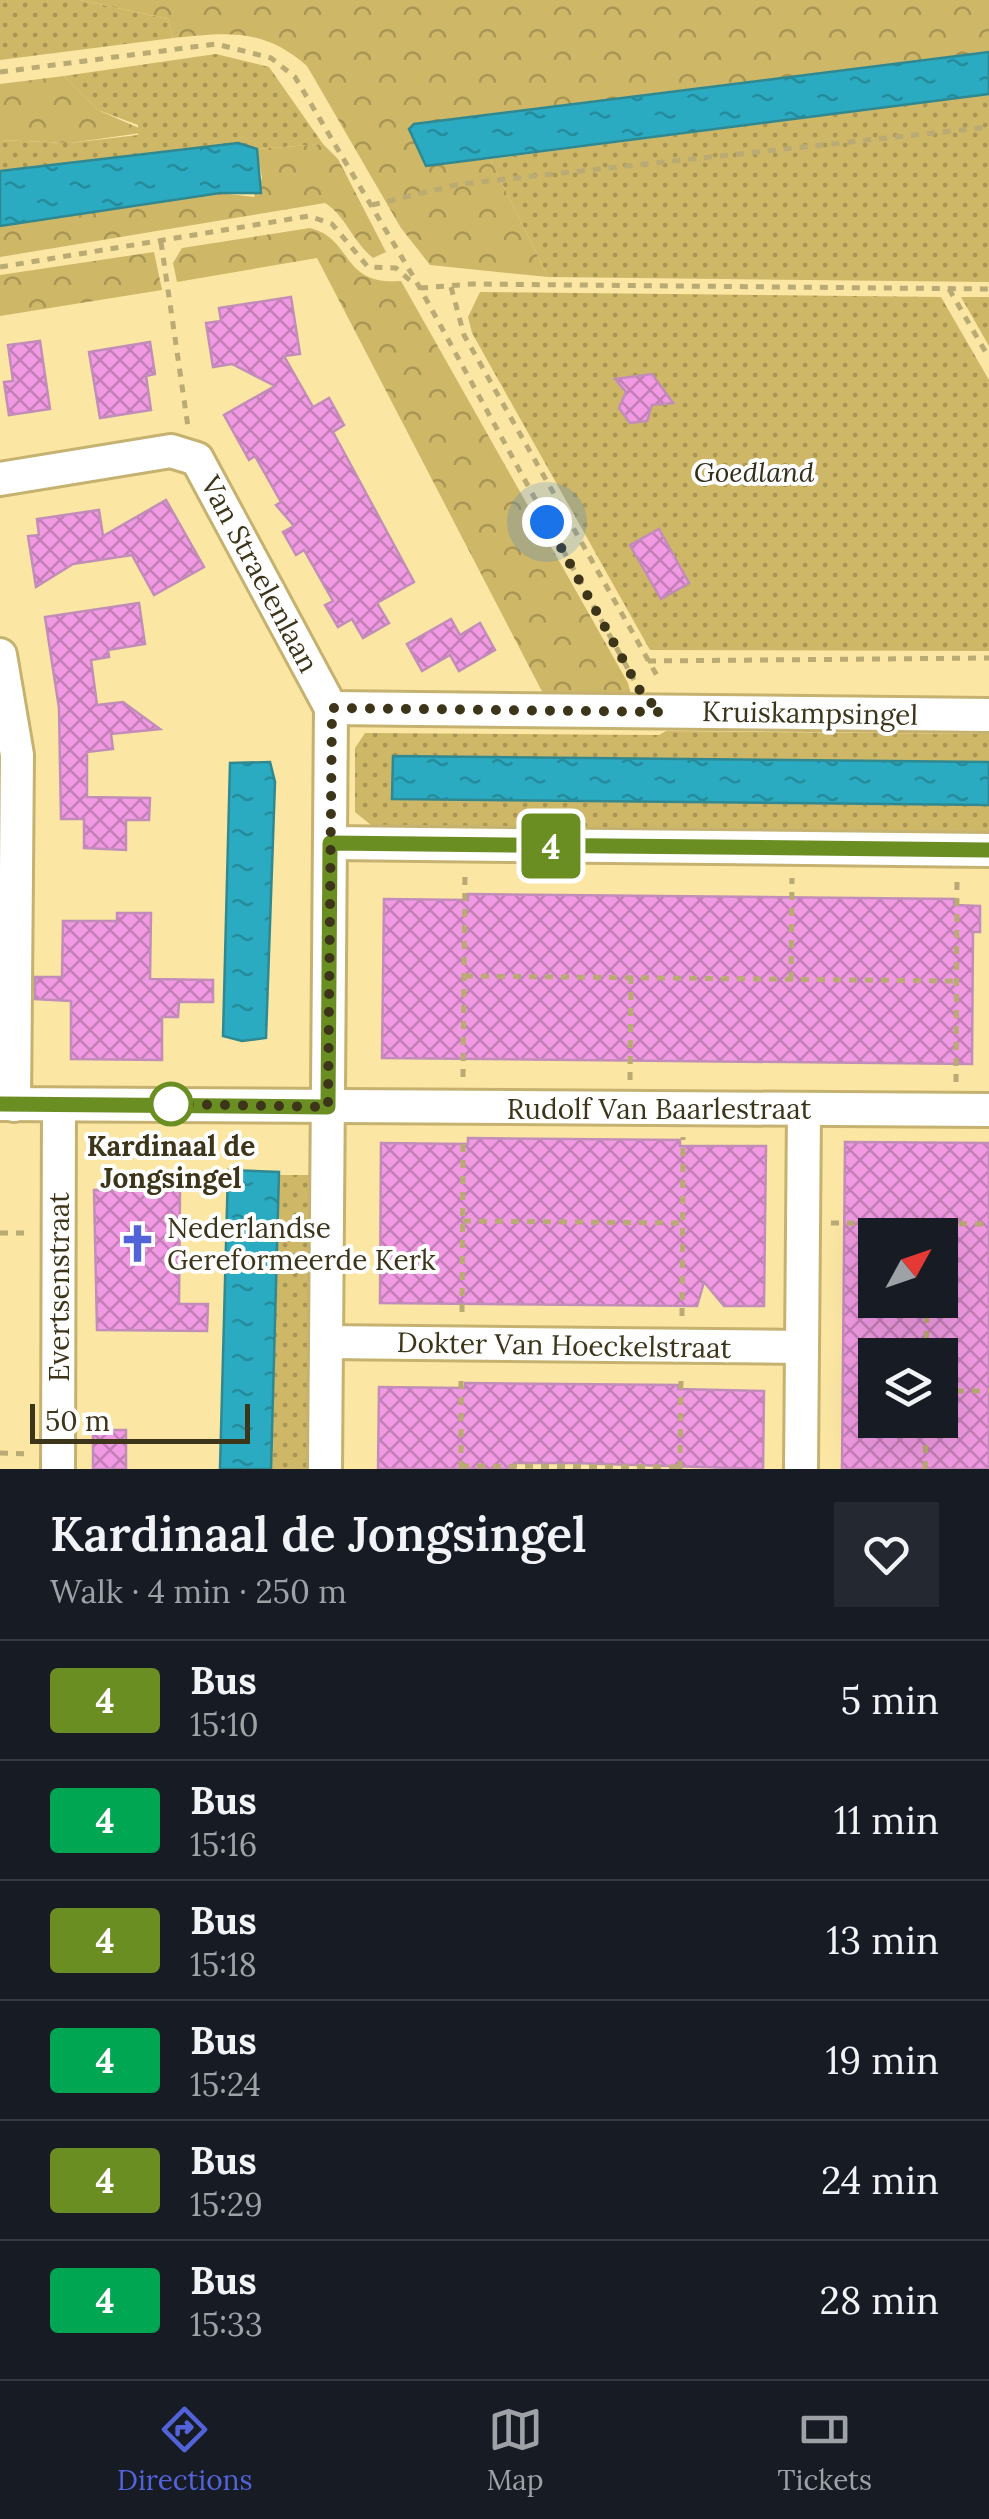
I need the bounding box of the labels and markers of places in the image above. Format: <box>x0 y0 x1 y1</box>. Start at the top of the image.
marker: Kardinaal de Jongsingel <box>150 1083 192 1125</box>
place label: Kardinaal de Jongsingel <box>87 1128 255 1196</box>
place label: Nederlandse Gereformeerde Kerk <box>167 1210 436 1278</box>
church icon: Nederlandse Gereformeerde Kerk <box>116 1223 158 1265</box>

